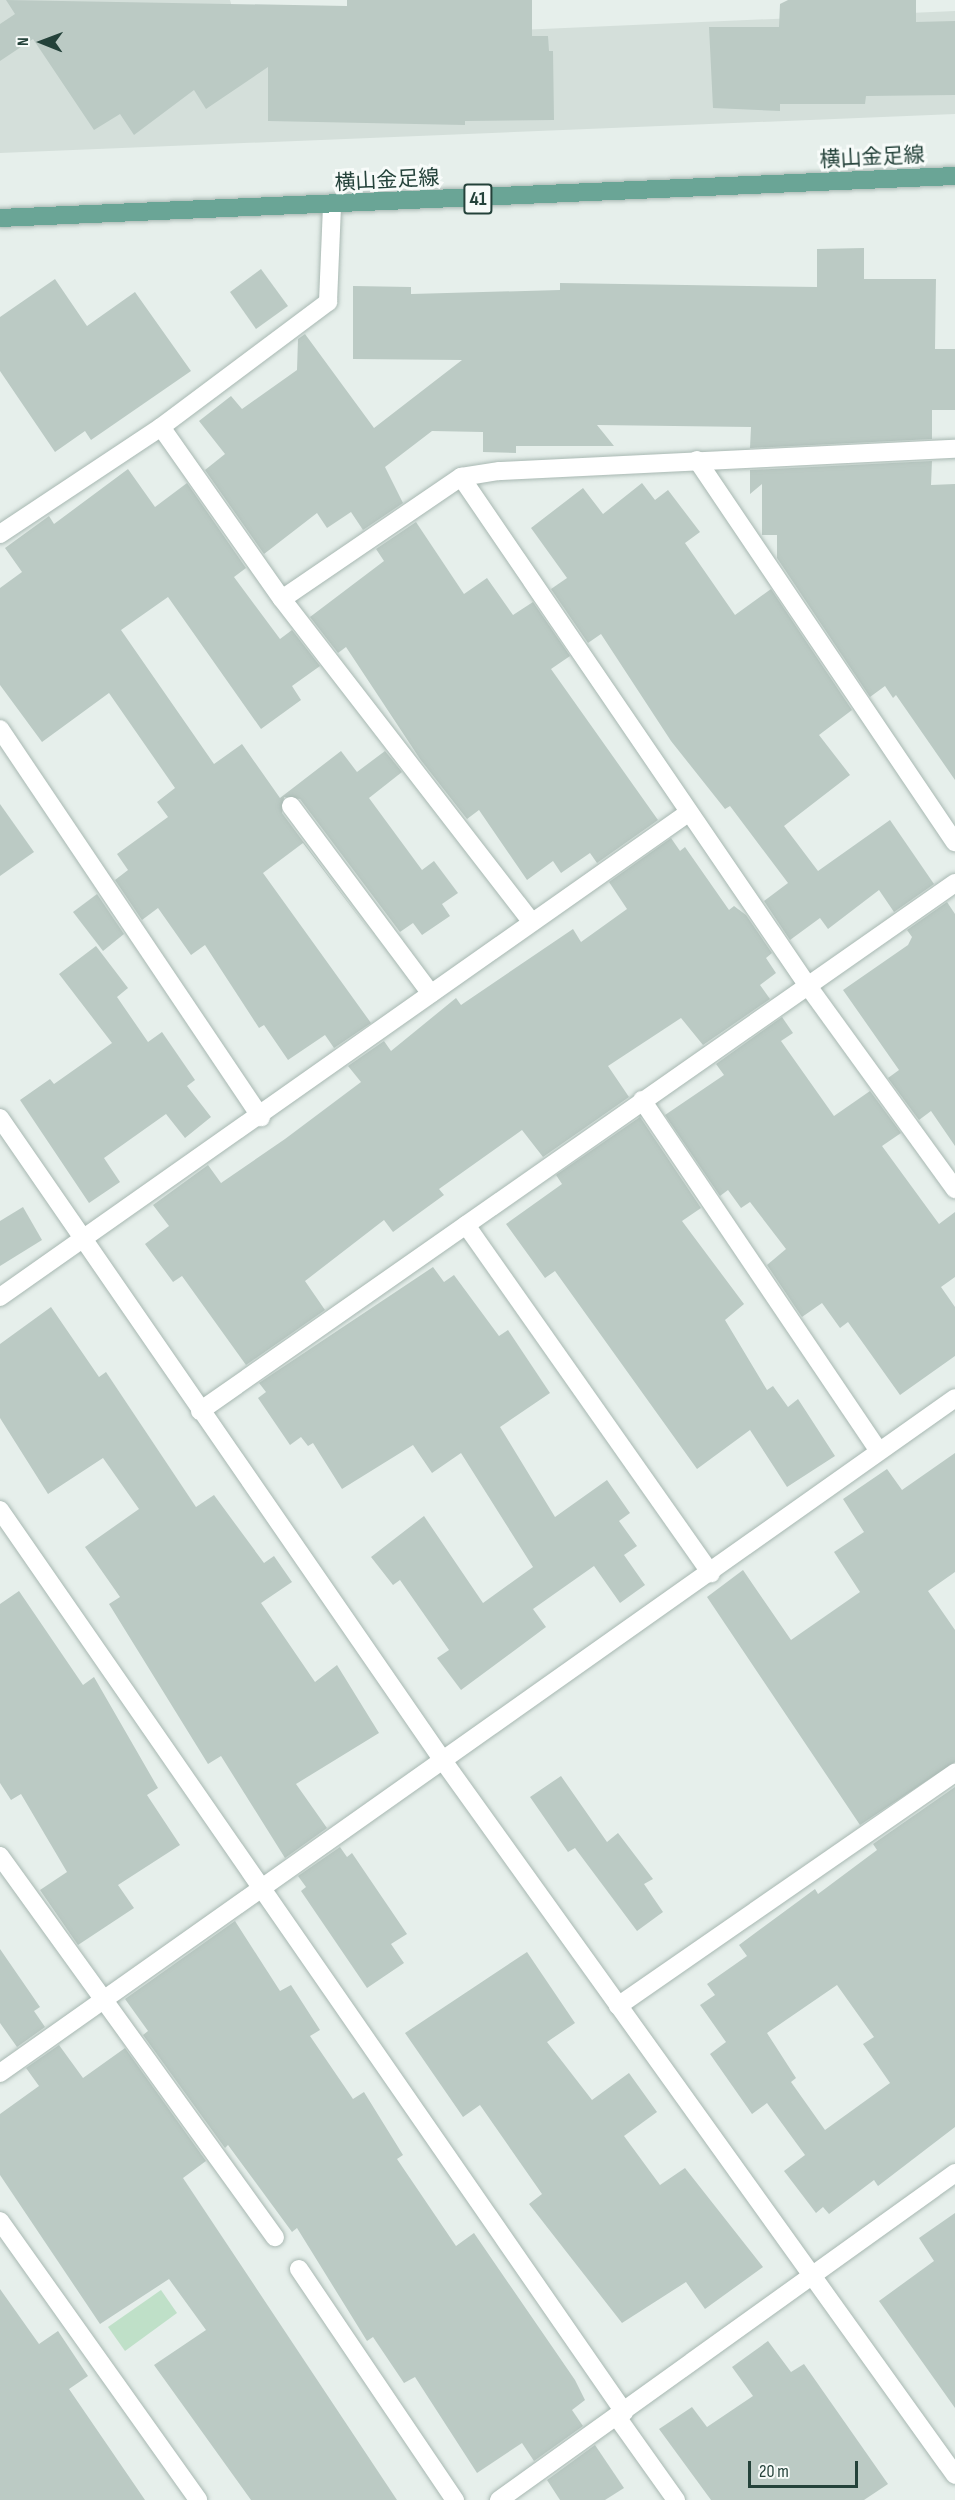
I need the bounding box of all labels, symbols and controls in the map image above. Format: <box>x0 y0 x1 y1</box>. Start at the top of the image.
north arrow <box>12 12 72 72</box>
text: N <box>14 37 33 46</box>
street label: 横山金足線 <box>819 143 925 173</box>
street label: 横山金足線 <box>334 166 440 196</box>
road number: 41 <box>463 182 493 216</box>
scale bar <box>751 2449 860 2487</box>
text: 20 m <box>759 2461 789 2482</box>

